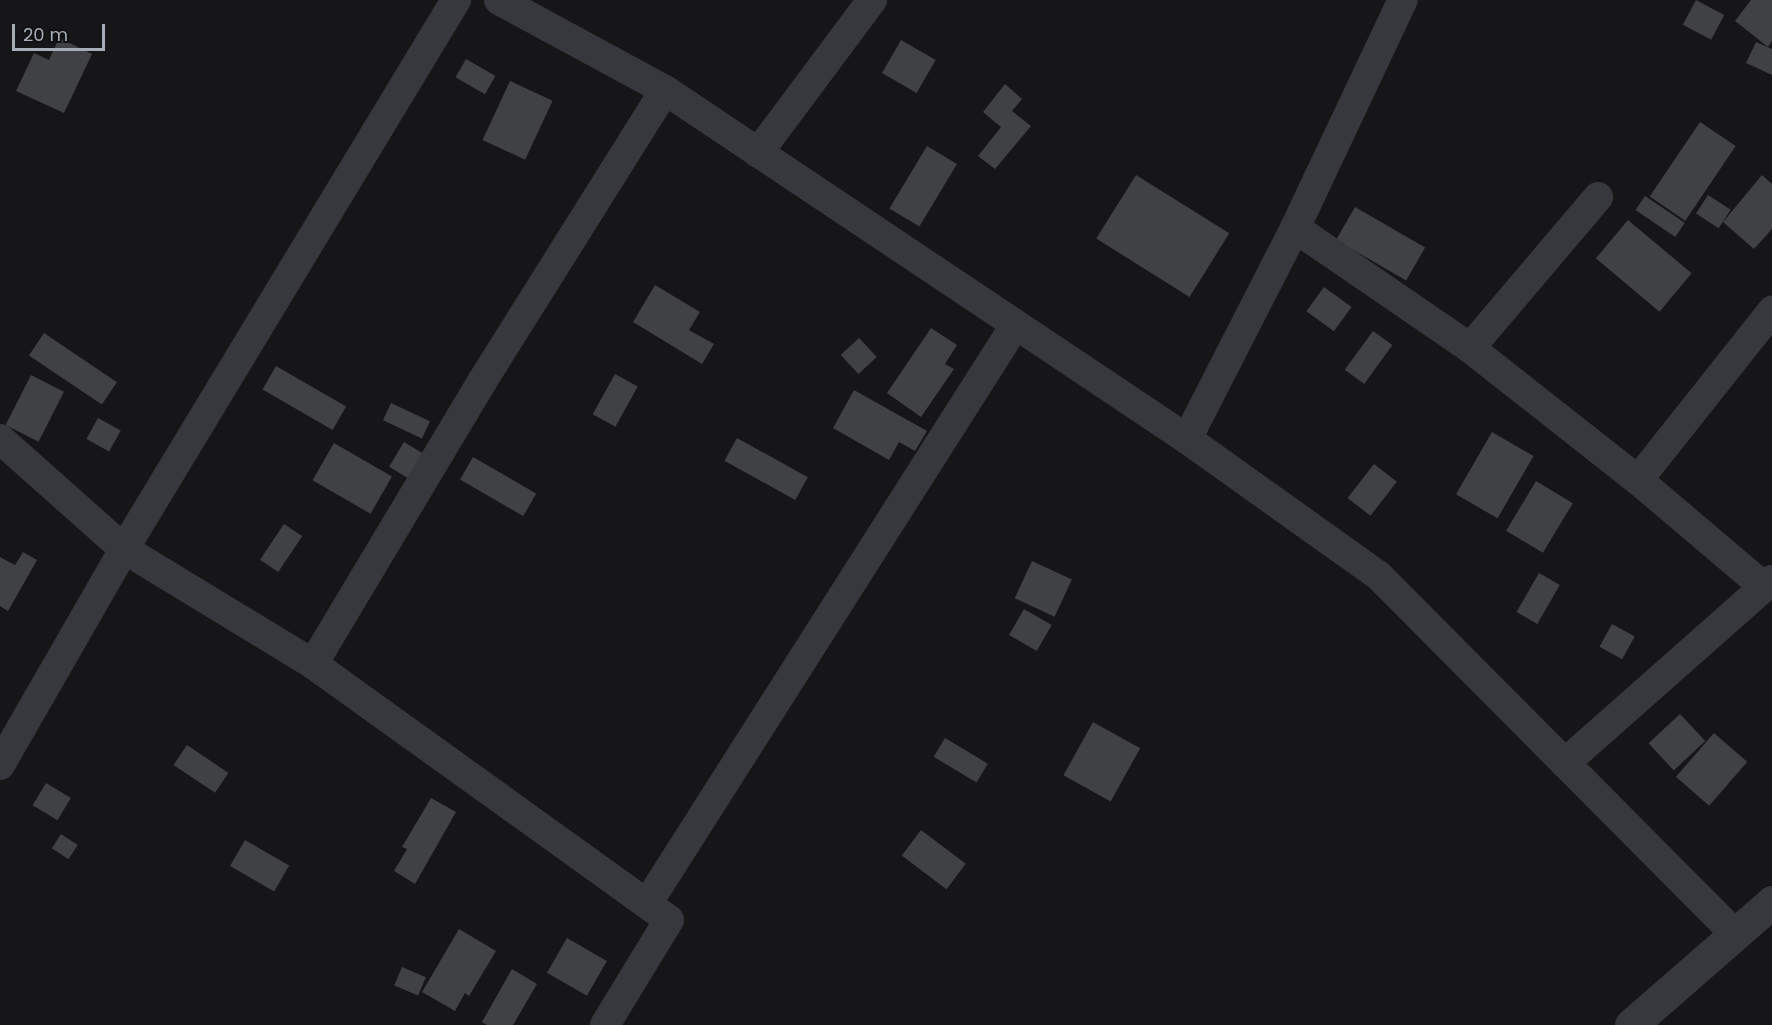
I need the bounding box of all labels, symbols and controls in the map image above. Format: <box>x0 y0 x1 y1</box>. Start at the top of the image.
scale bar <box>15 12 108 50</box>
text: 20 m <box>23 22 68 47</box>

